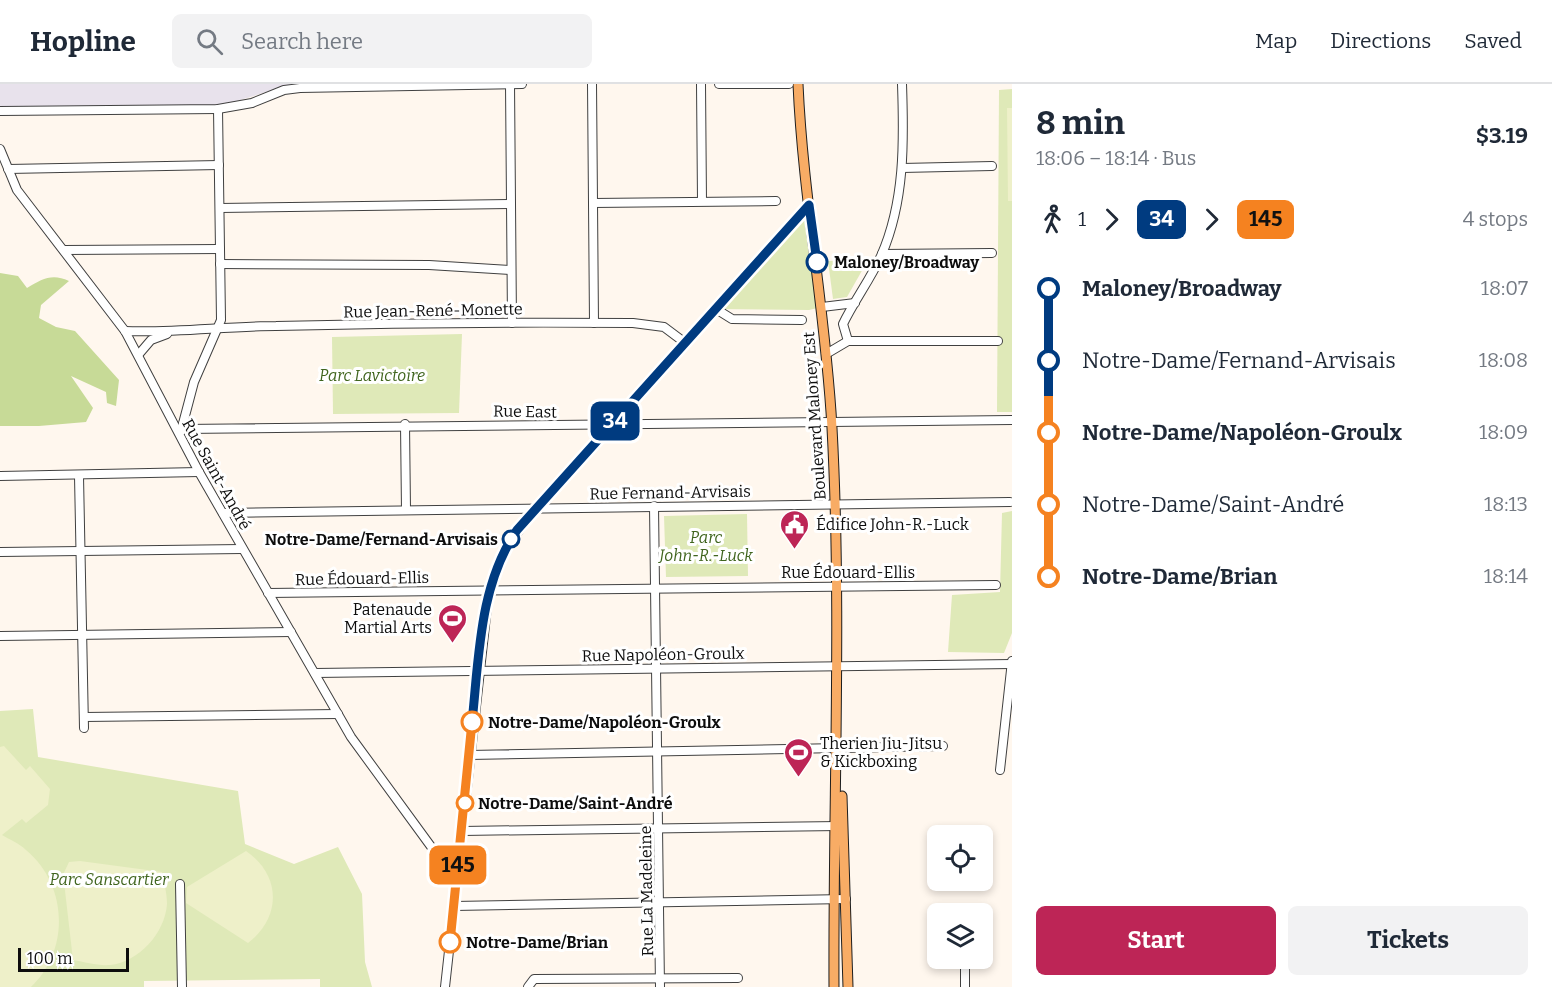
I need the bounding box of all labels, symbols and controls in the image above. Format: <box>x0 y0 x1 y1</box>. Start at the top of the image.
search box <box>172 14 592 68</box>
text: Hopline <box>30 25 136 58</box>
icon: search <box>193 25 226 58</box>
text: Search here <box>241 28 363 55</box>
text: Map <box>1255 28 1297 54</box>
text: Directions <box>1330 28 1431 54</box>
text: Saved <box>1464 28 1522 54</box>
text: 8 min <box>1036 103 1125 143</box>
text: $3.19 <box>1476 122 1528 149</box>
text: 18:06 – 18:14 · Bus <box>1036 146 1196 170</box>
icon: walk <box>1036 203 1069 236</box>
icon: forward <box>1095 203 1128 236</box>
icon: forward <box>1195 203 1228 236</box>
text: 34 <box>1149 206 1174 232</box>
text: 145 <box>1249 206 1282 232</box>
text: 1 <box>1078 207 1086 231</box>
text: 4 stops <box>1463 207 1528 231</box>
marker: Maloney/Broadway <box>806 251 828 273</box>
place label: Maloney/Broadway <box>834 253 979 272</box>
text: Maloney/Broadway <box>1082 275 1282 302</box>
text: 18:07 <box>1481 276 1528 300</box>
street label: Rue Jean-René-Monette <box>343 299 523 322</box>
street label: Boulevard Maloney Est <box>799 331 830 501</box>
text: Notre-Dame/Fernand-Arvisais <box>1082 347 1396 374</box>
text: 18:08 <box>1479 348 1528 372</box>
park label: Parc Lavictoire <box>319 366 425 385</box>
street label: Rue East <box>493 401 557 422</box>
line badge: 34 <box>588 402 642 440</box>
text: 34 <box>603 408 627 434</box>
street label: Rue Saint-André <box>178 415 255 533</box>
text: Notre-Dame/Napoléon-Groulx <box>1082 419 1402 446</box>
text: 18:09 <box>1479 420 1528 444</box>
street label: Rue Fernand-Arvisais <box>589 482 751 503</box>
text: Notre-Dame/Saint-André <box>1082 491 1344 518</box>
text: 18:13 <box>1484 492 1528 516</box>
public building icon: Édifice John-R.-Luck <box>779 508 811 550</box>
place label: Édifice John-R.-Luck <box>816 514 969 534</box>
park label: Parc John-R.-Luck <box>657 528 753 565</box>
place label: Notre-Dame/Fernand-Arvisais <box>265 530 498 549</box>
marker: Notre-Dame/Fernand-Arvisais <box>502 530 520 548</box>
street label: Rue Édouard-Ellis <box>781 562 915 582</box>
text: Notre-Dame/Brian <box>1082 563 1277 590</box>
text: 18:14 <box>1484 564 1528 588</box>
street label: Rue Édouard-Ellis <box>295 567 429 589</box>
place label: Patenaude Martial Arts <box>344 600 432 637</box>
sports icon: Patenaude Martial Arts <box>437 602 469 644</box>
street label: Rue Napoléon-Groulx <box>581 644 745 665</box>
marker: Notre-Dame/Napoléon-Groulx <box>461 711 483 733</box>
place label: Notre-Dame/Napoléon-Groulx <box>488 713 721 732</box>
place label: Therien Jiu-Jitsu & Kickboxing <box>820 734 942 771</box>
sports icon: Therien Jiu-Jitsu & Kickboxing <box>783 736 815 778</box>
marker: Notre-Dame/Saint-André <box>456 794 474 812</box>
place label: Notre-Dame/Saint-André <box>478 794 673 813</box>
street label: Rue La Madeleine <box>636 825 657 957</box>
map controls <box>927 825 993 969</box>
button: locate <box>927 825 993 891</box>
line badge: 145 <box>424 846 492 884</box>
text: 145 <box>441 852 475 878</box>
park label: Parc Sanscartier <box>49 870 170 889</box>
button: layers <box>927 903 993 969</box>
button: Start <box>1036 906 1276 975</box>
button: Tickets <box>1288 906 1528 975</box>
marker: Notre-Dame/Brian <box>439 931 461 953</box>
place label: Notre-Dame/Brian <box>466 933 609 952</box>
scale bar <box>18 945 129 972</box>
text: 100 m <box>27 949 72 968</box>

